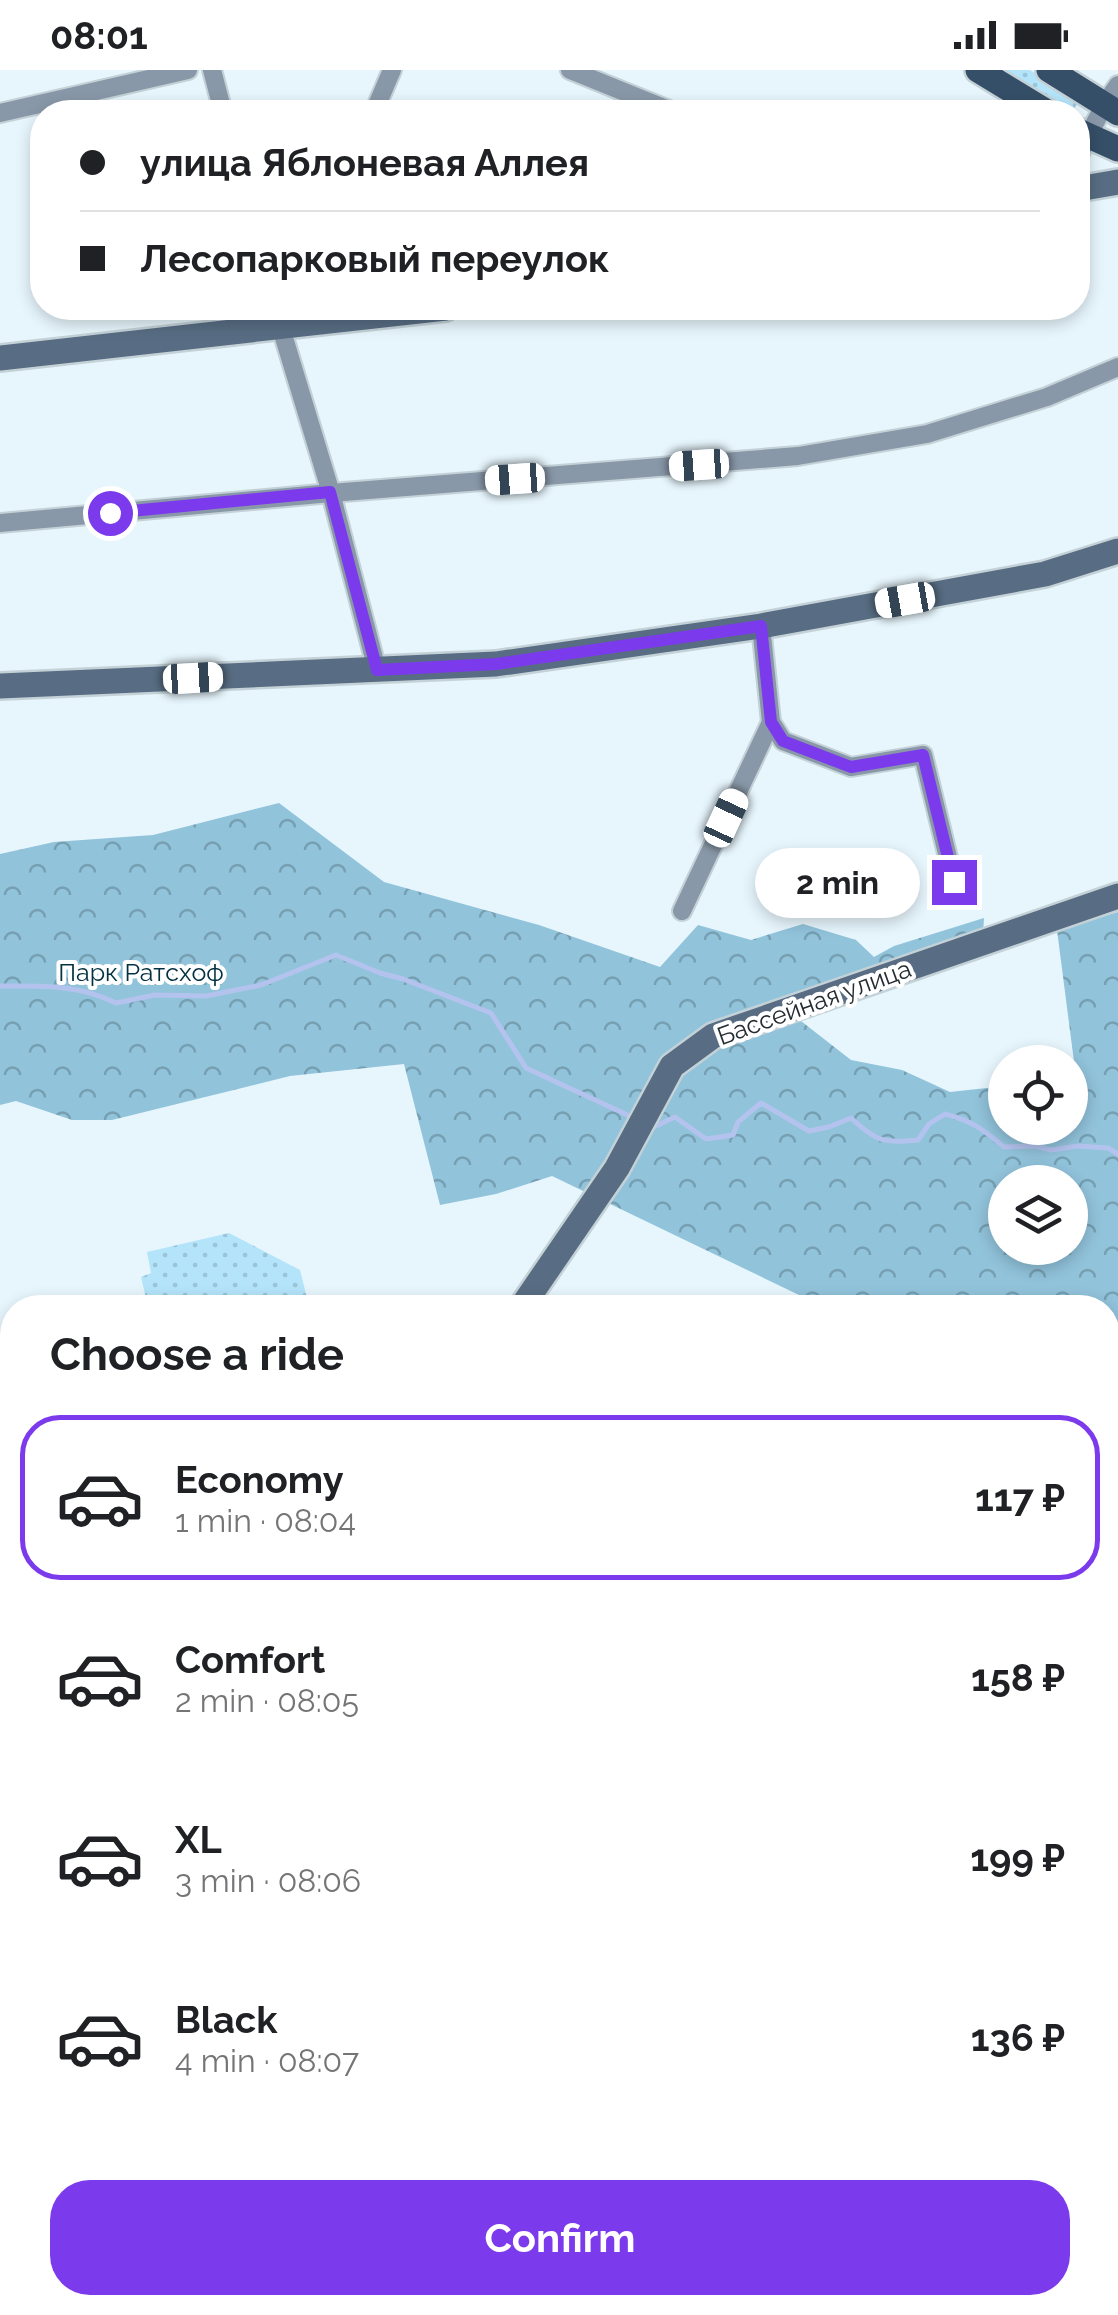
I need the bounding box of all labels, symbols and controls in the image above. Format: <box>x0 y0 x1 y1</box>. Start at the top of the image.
text: 08:01 <box>50 13 148 58</box>
text: улица Яблоневая Аллея <box>140 140 589 185</box>
text: Лесопарковый переулок <box>140 236 610 281</box>
car <box>668 448 730 482</box>
car <box>484 462 546 496</box>
route start <box>88 491 133 536</box>
car <box>873 580 937 620</box>
car <box>162 661 224 695</box>
car <box>700 784 752 852</box>
callout: 2 min <box>754 847 919 917</box>
route end <box>932 860 977 905</box>
text: 2 min <box>796 864 879 901</box>
street label: Бассейная улица <box>713 953 915 1051</box>
park label: Парк Ратсхоф <box>58 957 224 987</box>
map controls <box>988 1045 1088 1265</box>
button: locate <box>988 1045 1088 1145</box>
button: layers <box>988 1165 1088 1265</box>
text: Choose a ride <box>50 1328 344 1381</box>
icon: car <box>55 1453 145 1543</box>
text: Economy <box>175 1457 344 1502</box>
text: 117 ₽ <box>975 1475 1065 1520</box>
text: 1 min · 08:04 <box>175 1502 356 1539</box>
icon: car <box>55 1633 145 1723</box>
text: Comfort <box>175 1637 325 1682</box>
text: 158 ₽ <box>971 1655 1065 1700</box>
text: 2 min · 08:05 <box>175 1682 359 1719</box>
icon: car <box>55 1813 145 1903</box>
text: XL <box>175 1817 222 1862</box>
text: 199 ₽ <box>970 1835 1065 1880</box>
text: 3 min · 08:06 <box>175 1862 361 1899</box>
icon: car <box>55 1993 145 2083</box>
text: Black <box>175 1997 277 2042</box>
text: 136 ₽ <box>971 2015 1065 2060</box>
text: 4 min · 08:07 <box>175 2042 359 2079</box>
button: Confirm <box>50 2180 1070 2295</box>

